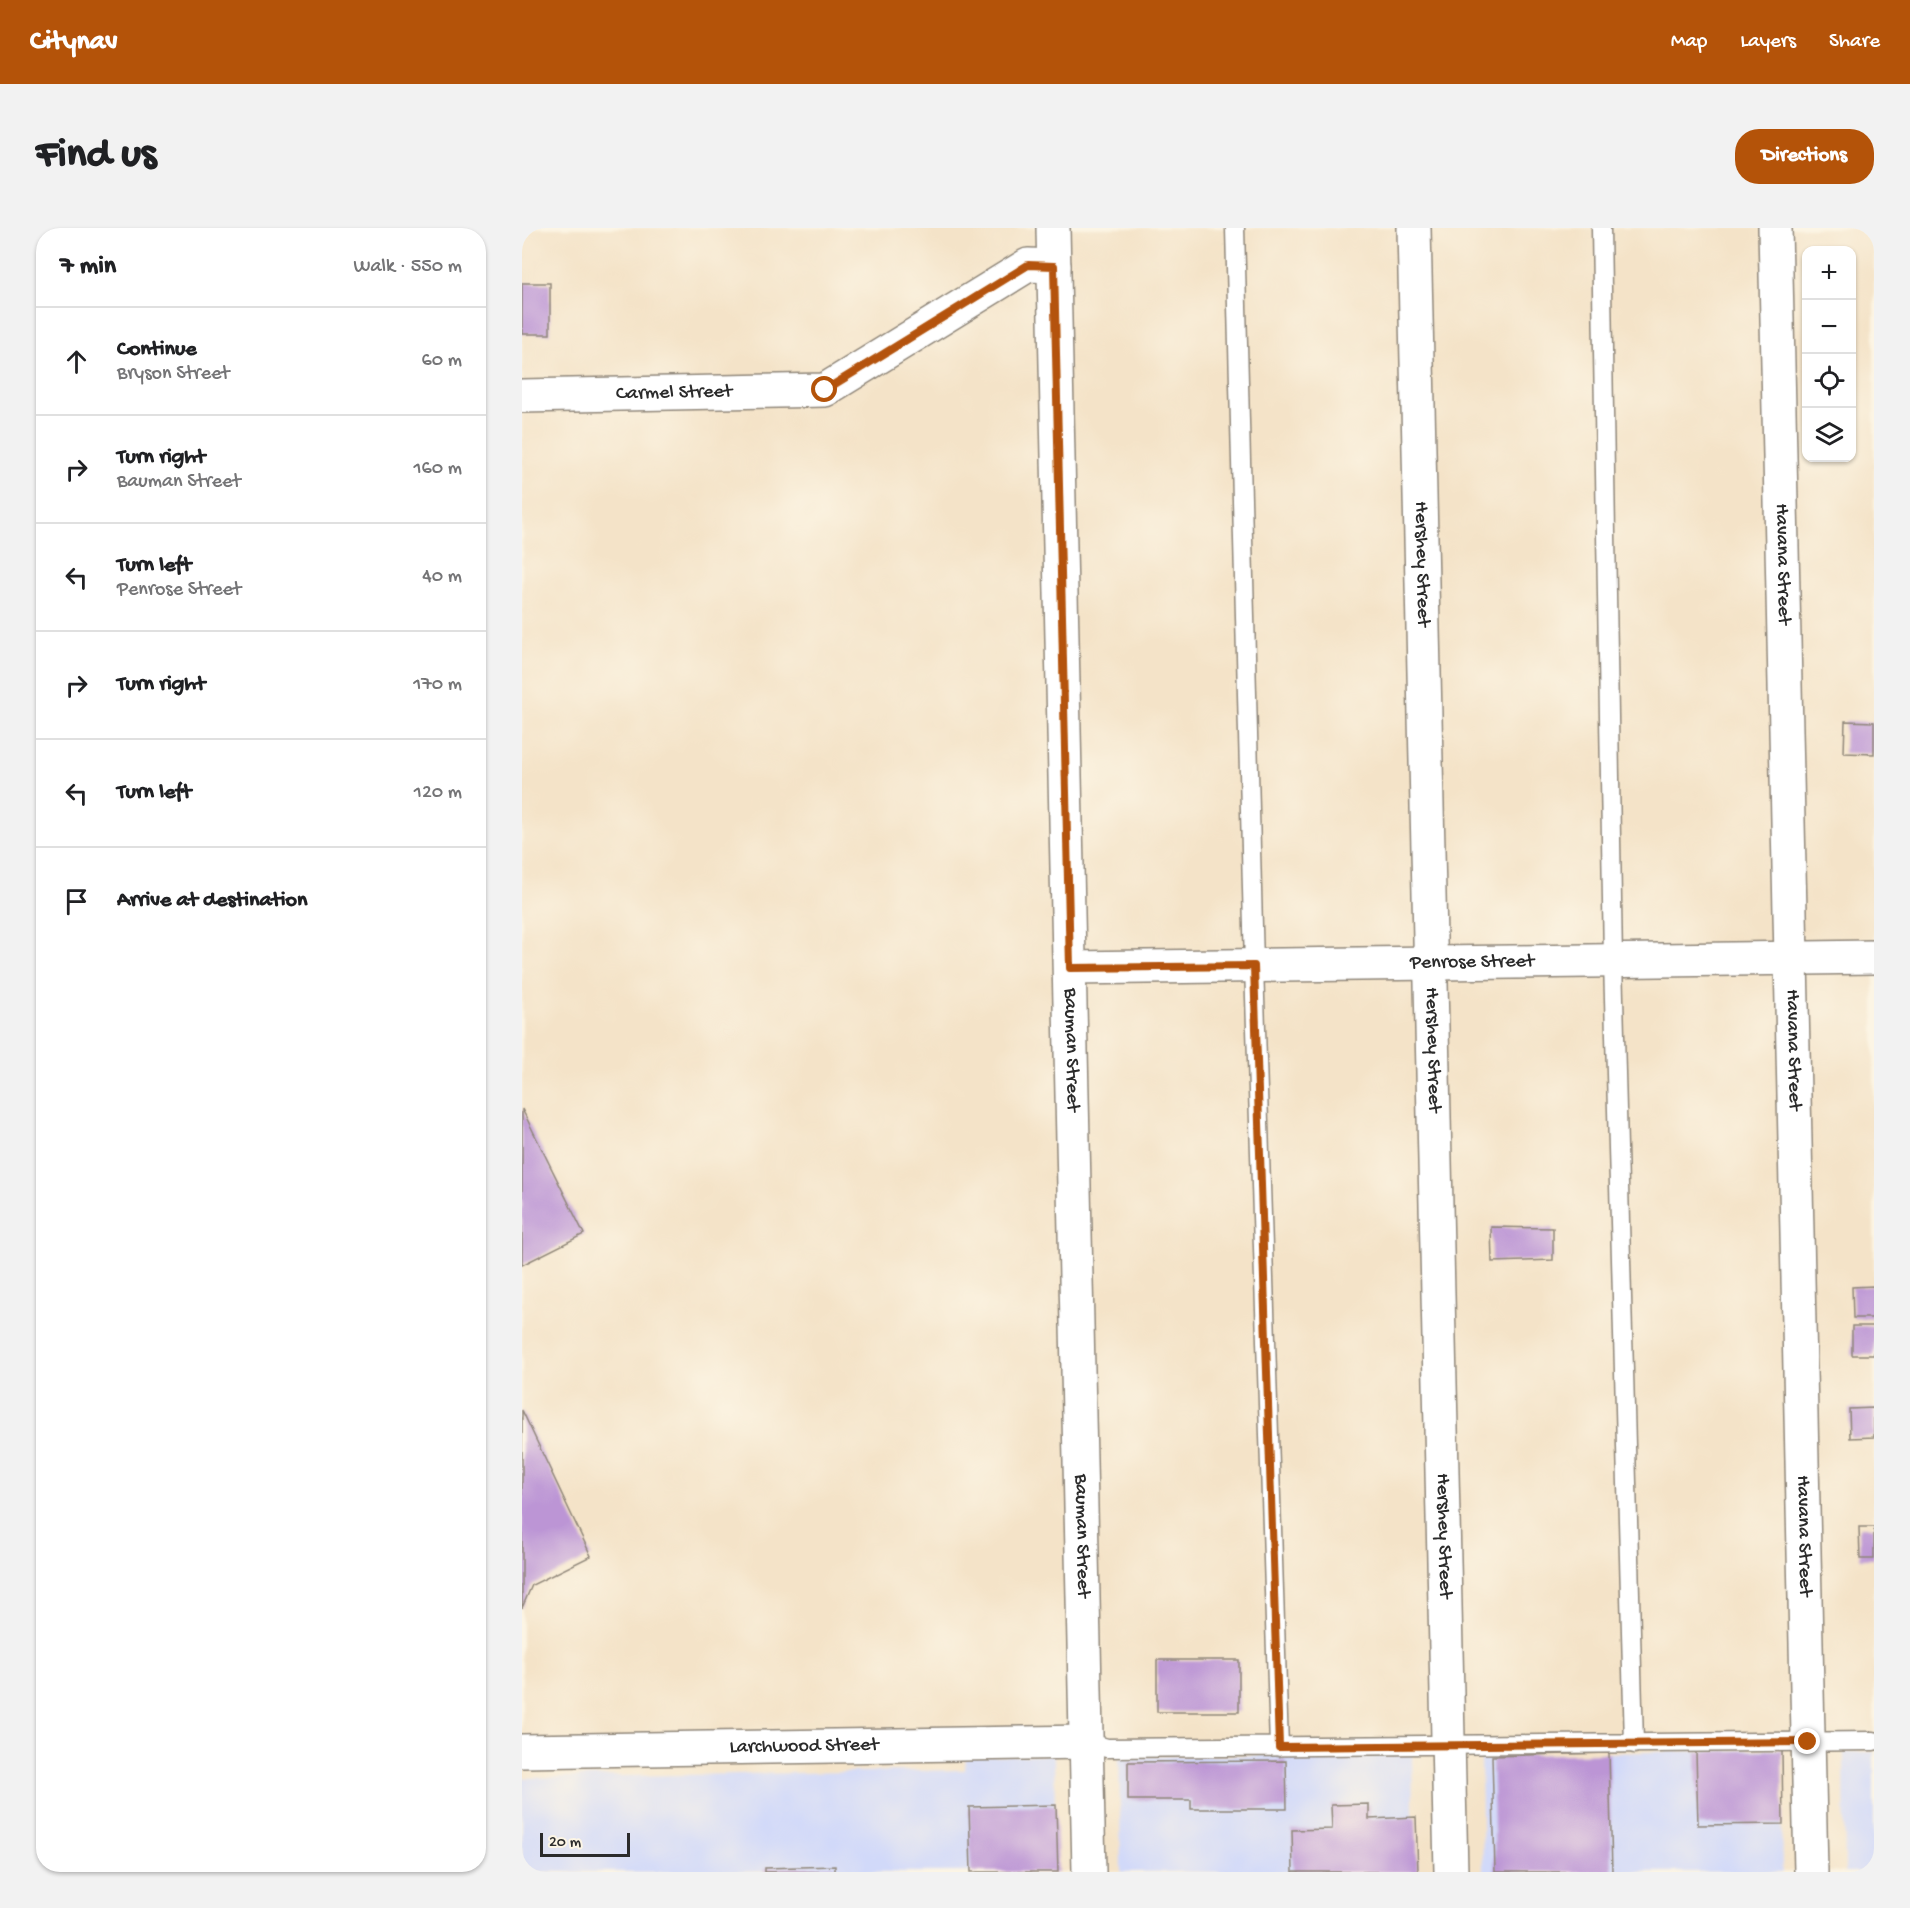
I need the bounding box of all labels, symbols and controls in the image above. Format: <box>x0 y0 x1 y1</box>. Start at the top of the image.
text: Citynav <box>30 26 118 59</box>
text: Map <box>1671 30 1707 55</box>
text: Layers <box>1740 30 1796 55</box>
text: Share <box>1829 30 1880 55</box>
button: Directions <box>1735 129 1874 184</box>
text: Find us <box>36 132 156 181</box>
map controls <box>1802 246 1856 462</box>
button: + <box>1802 246 1856 300</box>
text: 7 min <box>60 252 116 283</box>
text: Walk · 550 m <box>353 256 462 279</box>
button: − <box>1802 300 1856 354</box>
text: Continue <box>117 337 197 363</box>
icon: ahead <box>60 345 93 378</box>
text: 60 m <box>422 350 462 373</box>
button: locate <box>1802 354 1856 408</box>
text: Bryson Street <box>117 363 229 386</box>
route start <box>811 376 837 402</box>
street label: Carmel Street <box>616 380 734 406</box>
button: layers <box>1802 408 1856 462</box>
text: Turn right <box>117 445 205 471</box>
icon: right <box>60 453 93 486</box>
text: 160 m <box>413 458 462 481</box>
text: Bauman Street <box>117 471 241 494</box>
street label: Hershey Street <box>1409 501 1435 629</box>
street label: Havana Street <box>1770 503 1795 627</box>
text: Turn left <box>117 553 191 579</box>
icon: left <box>60 561 93 594</box>
text: 40 m <box>422 566 462 589</box>
text: Penrose Street <box>117 579 241 602</box>
icon: right <box>60 669 93 702</box>
text: Turn right <box>117 672 205 698</box>
text: 170 m <box>413 674 462 697</box>
icon: left <box>60 777 93 810</box>
text: Turn left <box>117 780 191 806</box>
text: 120 m <box>414 782 462 805</box>
icon: arrive <box>60 885 93 918</box>
text: Arrive at destination <box>117 888 307 914</box>
street label: Penrose Street <box>1409 950 1536 975</box>
street label: Bauman Street <box>1058 987 1084 1114</box>
street label: Hershey Street <box>1420 987 1445 1114</box>
street label: Havana Street <box>1780 989 1806 1112</box>
street label: Bauman Street <box>1069 1473 1095 1600</box>
street label: Hershey Street <box>1431 1473 1456 1600</box>
street label: Havana Street <box>1791 1475 1816 1598</box>
route end <box>1794 1728 1820 1754</box>
street label: Larchwood Street <box>729 1734 881 1759</box>
scale bar <box>540 1830 630 1858</box>
text: 20 m <box>549 1834 581 1853</box>

